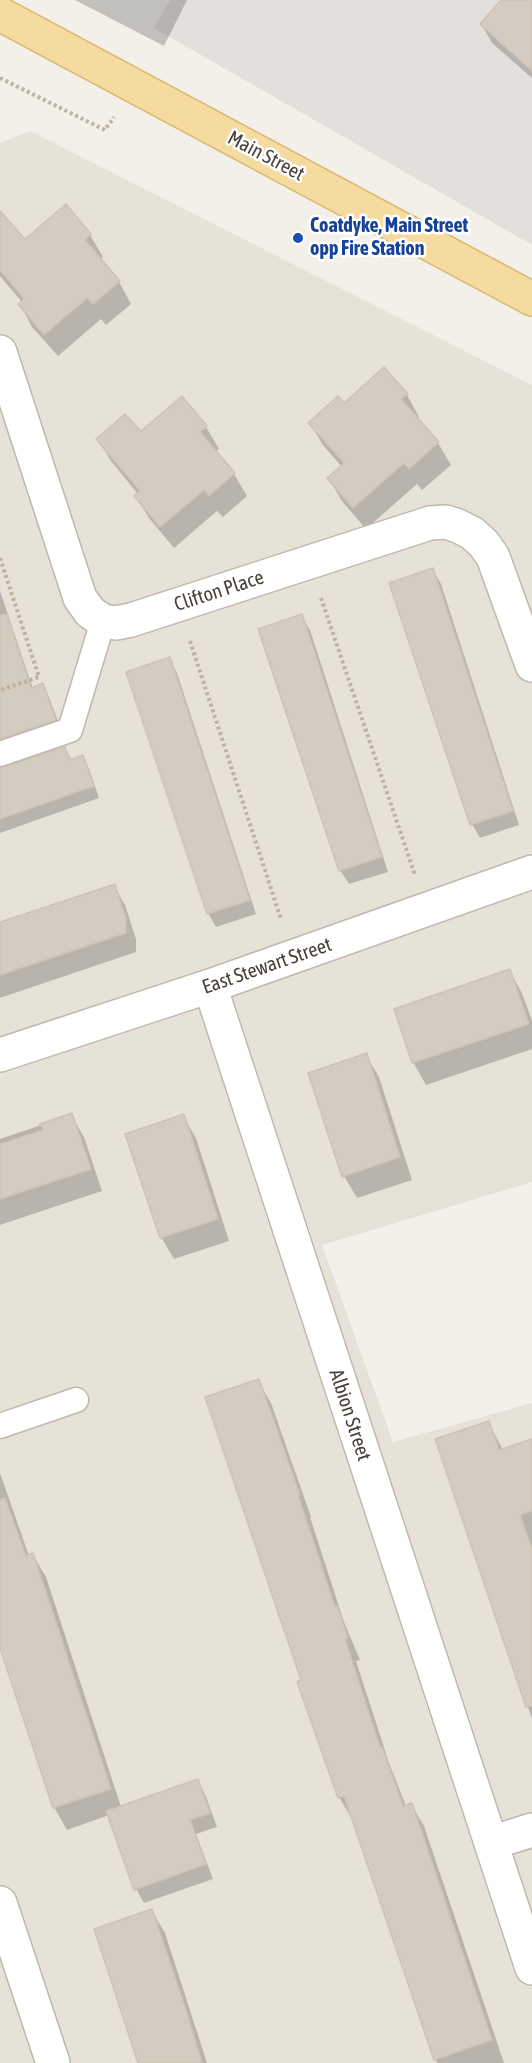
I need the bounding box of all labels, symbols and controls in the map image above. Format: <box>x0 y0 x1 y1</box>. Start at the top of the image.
street label: Main Street <box>223 126 309 186</box>
place label: Coatdyke, Main Street opp Fire Station <box>310 214 468 261</box>
marker: Coatdyke, Main Street opp Fire Station <box>291 231 305 245</box>
street label: Clifton Place <box>171 565 267 617</box>
street label: East Stewart Street <box>199 933 335 999</box>
street label: Albion Street <box>324 1366 376 1464</box>

